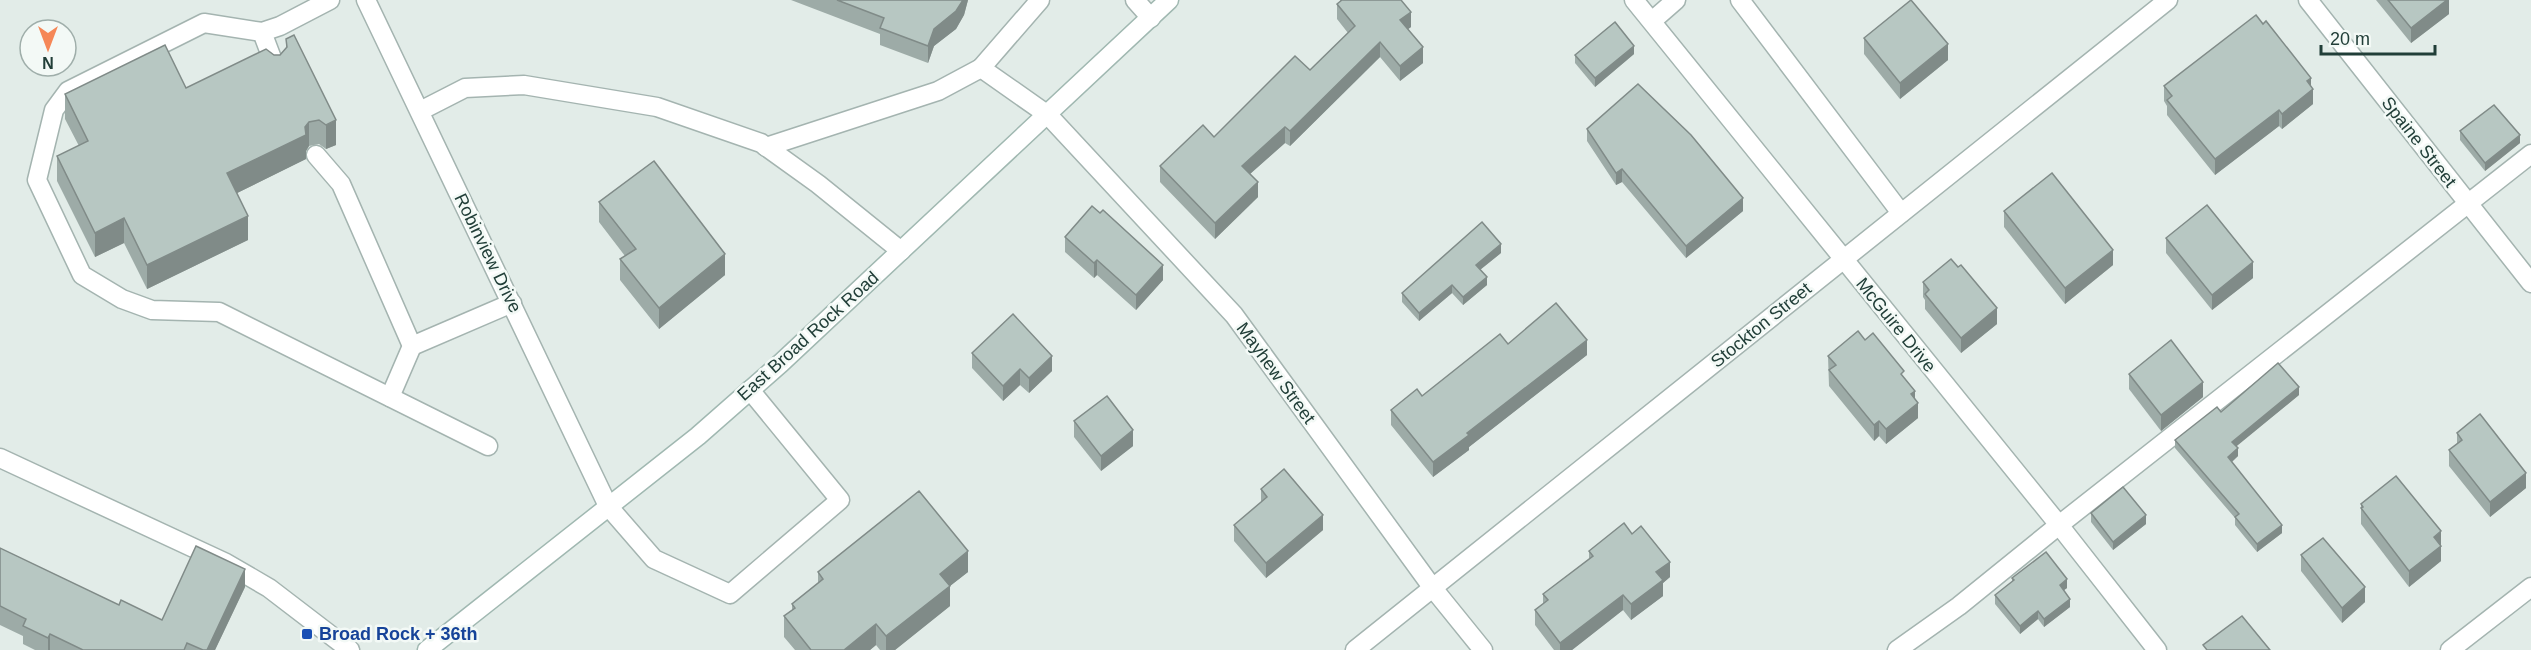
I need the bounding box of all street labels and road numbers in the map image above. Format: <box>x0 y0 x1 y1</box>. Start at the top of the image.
street label: Spaine Street <box>2378 93 2460 191</box>
street label: Robinview Drive <box>451 190 525 316</box>
street label: East Broad Rock Road <box>733 267 883 405</box>
street label: McGuire Drive <box>1852 274 1940 376</box>
street label: Stockton Street <box>1707 279 1815 371</box>
street label: Mayhew Street <box>1233 319 1319 427</box>

